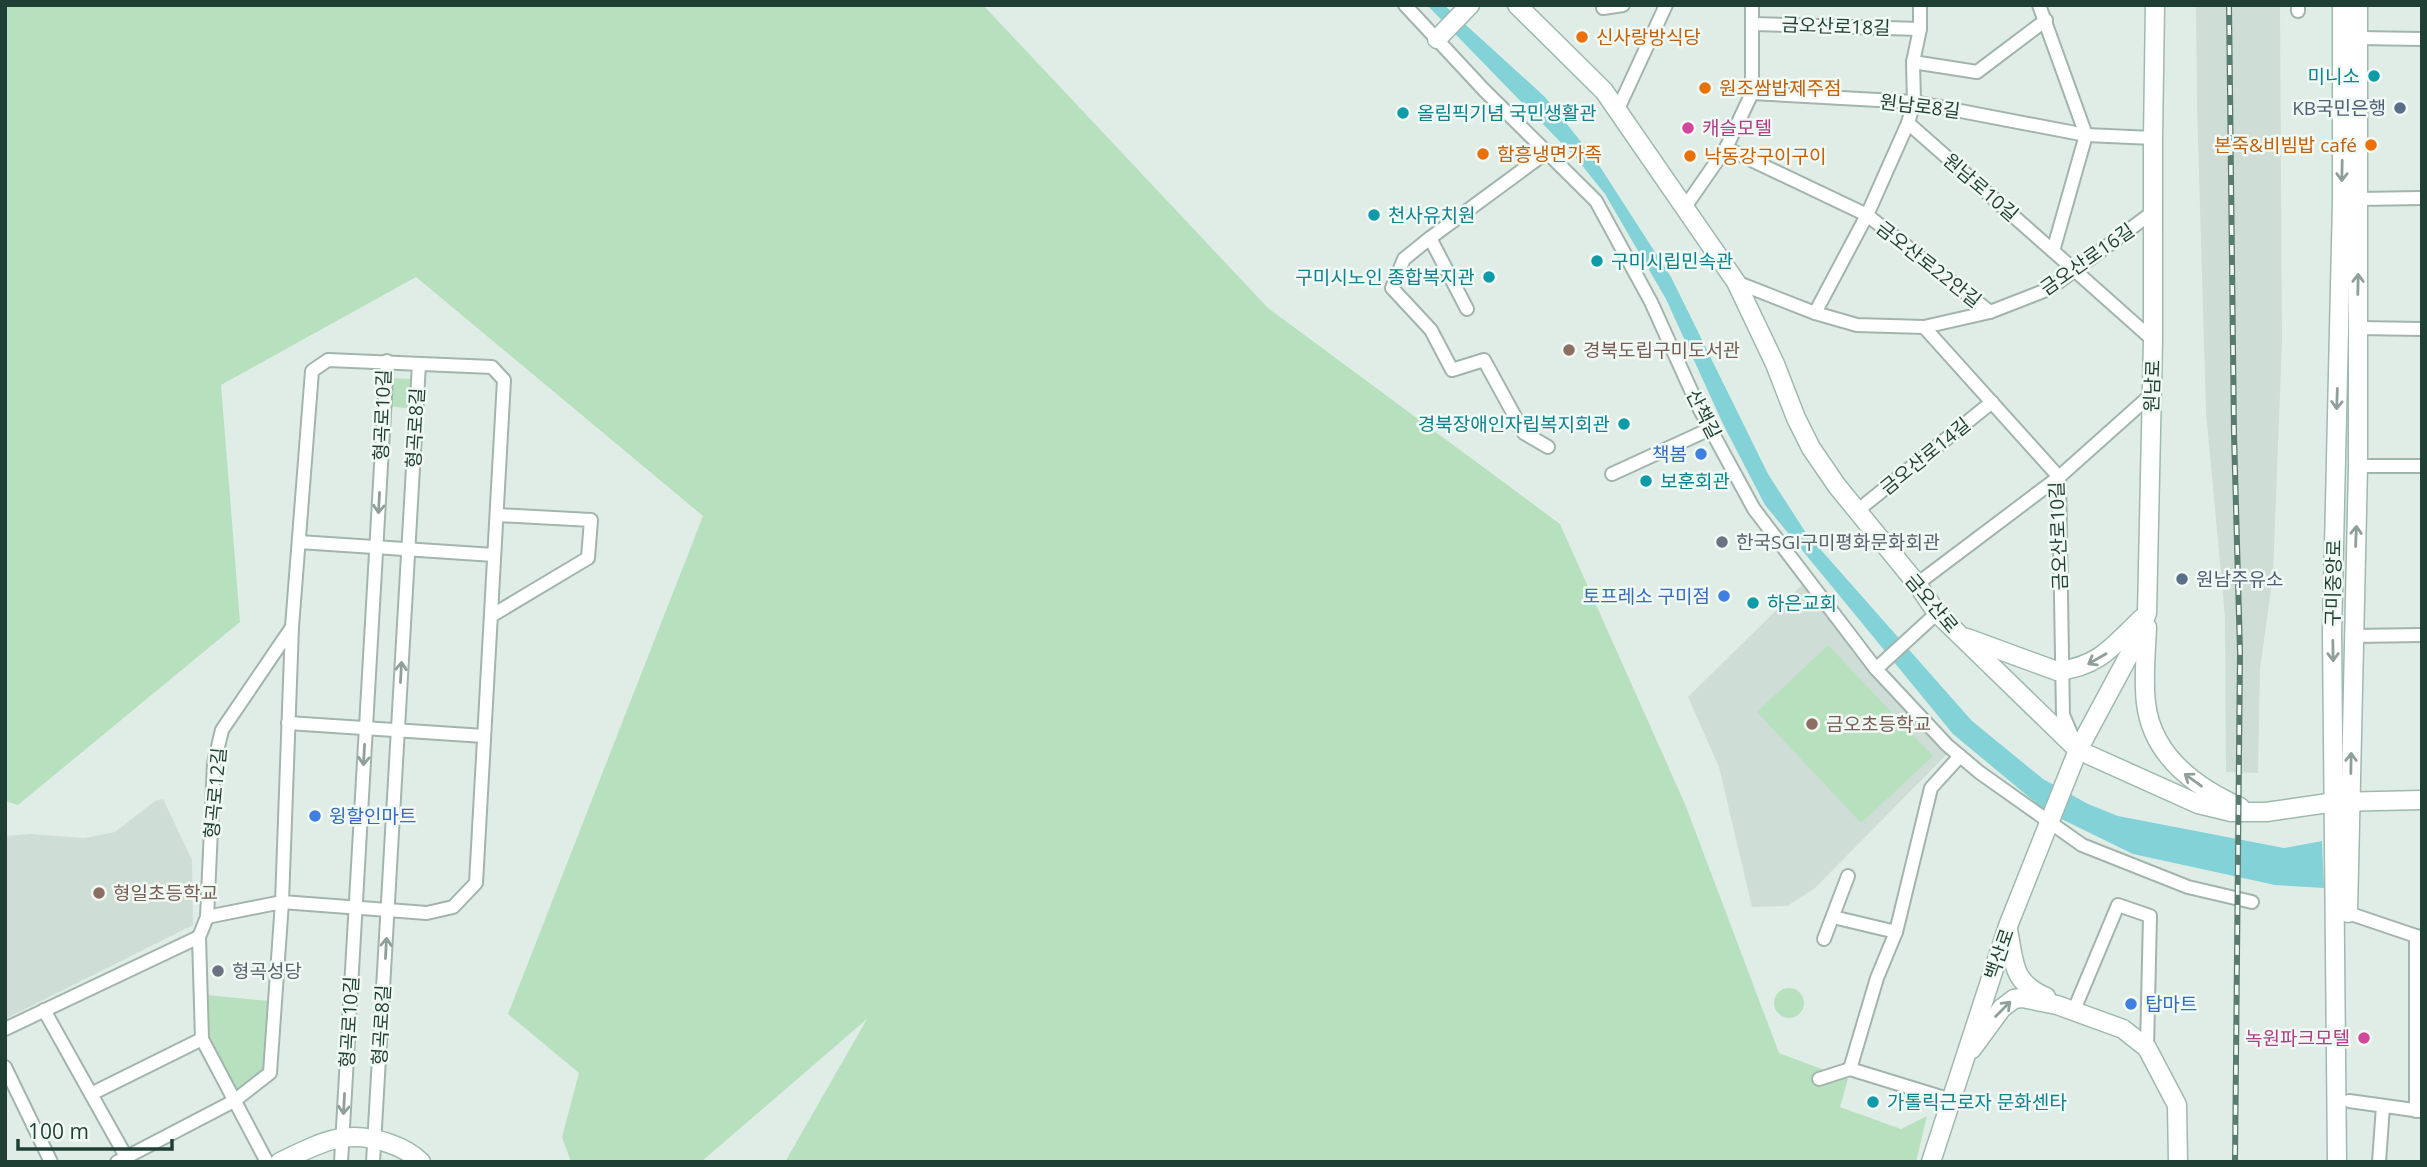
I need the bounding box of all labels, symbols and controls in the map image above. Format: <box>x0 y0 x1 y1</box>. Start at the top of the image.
street label: 금오산로18길 <box>1781 11 1891 41</box>
place label: 신사랑방식당 <box>1596 24 1701 50</box>
marker: 신사랑방식당 <box>1574 29 1590 45</box>
place label: 미니소 <box>2308 63 2360 89</box>
marker: 미니소 <box>2366 68 2382 84</box>
place label: 원조쌈밥제주점 <box>1719 75 1841 101</box>
marker: 원조쌈밥제주점 <box>1697 80 1713 96</box>
street label: 원남로8길 <box>1878 88 1962 124</box>
place label: KB국민은행 <box>2292 95 2386 121</box>
place label: 올림픽기념 국민생활관 <box>1417 100 1597 126</box>
marker: KB국민은행 <box>2392 100 2408 116</box>
marker: 올림픽기념 국민생활관 <box>1395 105 1411 121</box>
place label: 캐슬모텔 <box>1702 115 1772 141</box>
marker: 캐슬모텔 <box>1680 120 1696 136</box>
place label: 본죽&비빔밥 café <box>2214 132 2357 158</box>
marker: 본죽&비빔밥 café <box>2363 137 2379 153</box>
place label: 함흥냉면가족 <box>1497 141 1602 167</box>
place label: 낙동강구이구이 <box>1704 143 1826 169</box>
marker: 함흥냉면가족 <box>1475 146 1491 162</box>
street label: 원남로10길 <box>1938 147 2024 227</box>
marker: 낙동강구이구이 <box>1682 148 1698 164</box>
one-way arrow <box>2335 160 2349 183</box>
place label: 천사유치원 <box>1388 202 1475 228</box>
marker: 천사유치원 <box>1366 207 1382 223</box>
street label: 금오산로22안길 <box>1871 215 1987 313</box>
street label: 금오산로16길 <box>2035 217 2139 301</box>
place label: 구미시립민속관 <box>1611 248 1733 274</box>
marker: 구미시립민속관 <box>1589 253 1605 269</box>
place label: 구미시노인 종합복지관 <box>1295 264 1475 290</box>
marker: 구미시노인 종합복지관 <box>1481 269 1497 285</box>
one-way arrow <box>2351 273 2365 296</box>
place label: 경북도립구미도서관 <box>1583 337 1740 363</box>
marker: 경북도립구미도서관 <box>1561 342 1577 358</box>
street label: 원남로 <box>2138 359 2166 413</box>
street label: 형곡로10길 <box>367 369 397 461</box>
street label: 산책길 <box>1681 385 1727 443</box>
street label: 형곡로8길 <box>400 387 430 469</box>
one-way arrow <box>2330 387 2344 410</box>
place label: 경북장애인자립복지회관 <box>1418 411 1610 437</box>
street label: 금오산로14길 <box>1874 412 1976 500</box>
marker: 경북장애인자립복지회관 <box>1616 416 1632 432</box>
place label: 책봄 <box>1652 441 1687 467</box>
marker: 책봄 <box>1693 446 1709 462</box>
place label: 보훈회관 <box>1660 468 1730 494</box>
marker: 보훈회관 <box>1638 473 1654 489</box>
street label: 금오산로10길 <box>2043 481 2073 591</box>
one-way arrow <box>372 491 385 514</box>
one-way arrow <box>2349 524 2363 547</box>
place label: 한국SGI구미평화문화회관 <box>1736 529 1940 555</box>
marker: 한국SGI구미평화문화회관 <box>1714 534 1730 550</box>
street label: 구미중앙로 <box>2319 539 2347 627</box>
place label: 원남주유소 <box>2196 566 2283 592</box>
street label: 금오산로 <box>1900 568 1964 638</box>
marker: 원남주유소 <box>2174 571 2190 587</box>
place label: 토프레소 구미점 <box>1583 583 1710 609</box>
marker: 토프레소 구미점 <box>1716 588 1732 604</box>
place label: 하은교회 <box>1767 590 1837 616</box>
marker: 하은교회 <box>1745 595 1761 611</box>
one-way arrow <box>2326 639 2339 662</box>
one-way arrow <box>2088 652 2108 666</box>
one-way arrow <box>395 660 408 683</box>
place label: 금오초등학교 <box>1826 711 1931 737</box>
marker: 금오초등학교 <box>1804 716 1820 732</box>
one-way arrow <box>357 743 370 765</box>
street label: 형곡로12길 <box>198 746 232 840</box>
one-way arrow <box>2344 752 2357 775</box>
one-way arrow <box>2184 773 2203 787</box>
place label: 윙할인마트 <box>329 803 416 829</box>
marker: 윙할인마트 <box>307 808 323 824</box>
place label: 형일초등학교 <box>113 880 218 906</box>
marker: 형일초등학교 <box>91 885 107 901</box>
street label: 백산로 <box>1978 925 2020 983</box>
one-way arrow <box>379 937 392 960</box>
place label: 형곡성당 <box>232 958 302 984</box>
marker: 형곡성당 <box>210 963 226 979</box>
street label: 형곡로10길 <box>334 976 364 1068</box>
street label: 형곡로8길 <box>366 984 396 1066</box>
place label: 탑마트 <box>2145 991 2197 1017</box>
marker: 탑마트 <box>2123 996 2139 1012</box>
one-way arrow <box>1994 1001 2011 1018</box>
place label: 녹원파크모텔 <box>2245 1025 2350 1051</box>
marker: 녹원파크모텔 <box>2356 1030 2372 1046</box>
place label: 가톨릭근로자 문화센타 <box>1887 1089 2067 1115</box>
one-way arrow <box>337 1092 350 1115</box>
marker: 가톨릭근로자 문화센타 <box>1865 1094 1881 1110</box>
scale bar <box>18 1108 172 1152</box>
text: 100 m <box>28 1117 89 1145</box>

